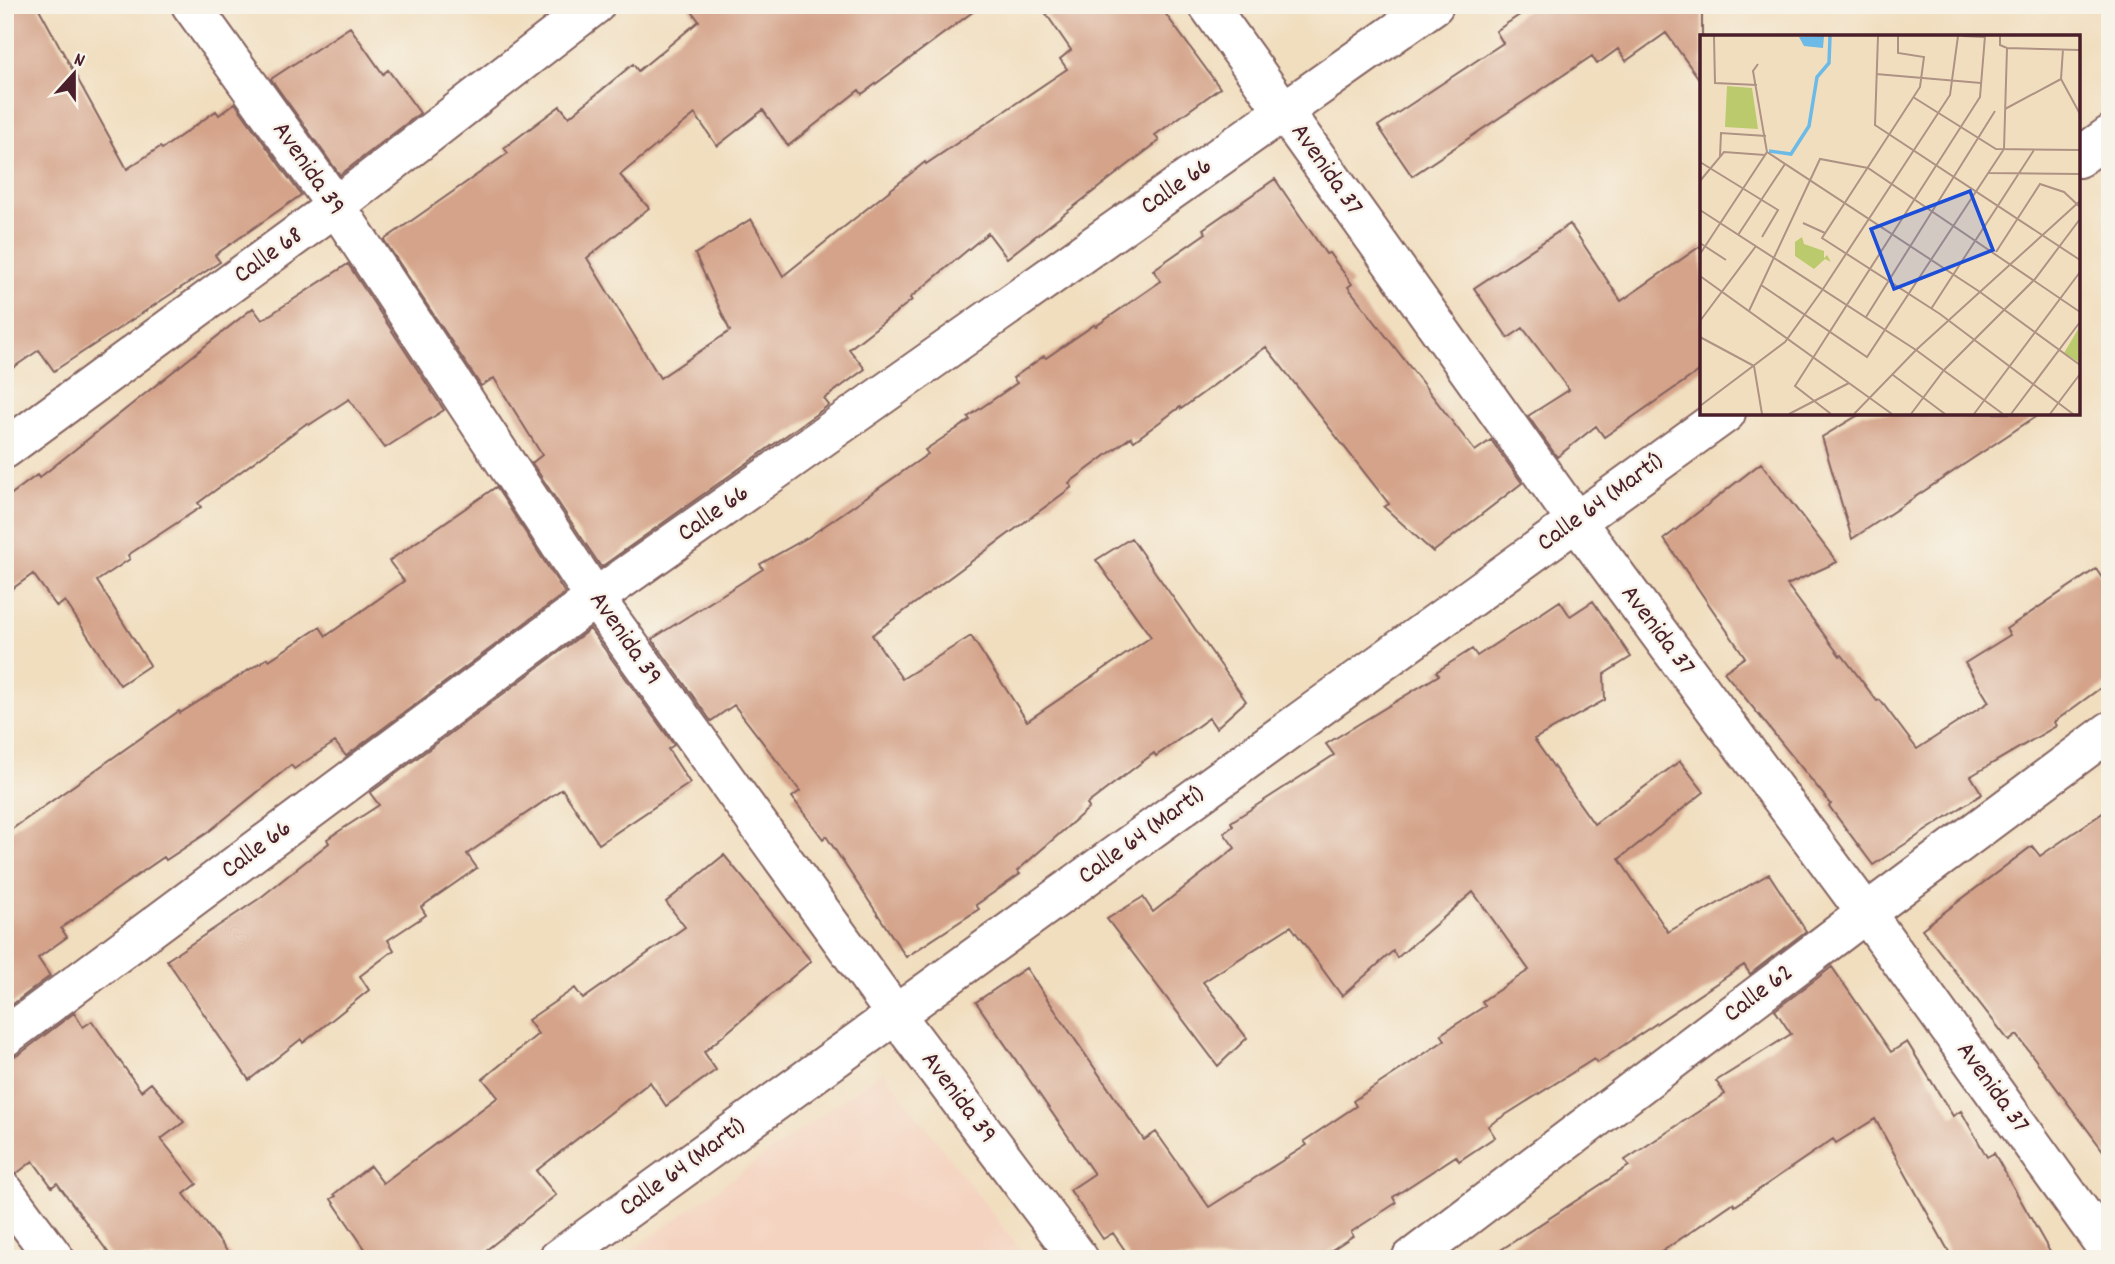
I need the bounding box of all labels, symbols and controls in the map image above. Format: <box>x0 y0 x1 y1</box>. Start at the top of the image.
inset map <box>1700 35 2080 415</box>
north arrow <box>38 38 108 108</box>
text: N <box>70 47 88 76</box>
street label: Avenida 39 <box>262 115 354 223</box>
street label: Avenida 37 <box>1281 116 1371 224</box>
street label: Calle 66 <box>1134 149 1220 225</box>
street label: Calle 68 <box>227 218 311 294</box>
street label: Calle 64 (Martí) <box>1530 444 1672 562</box>
street label: Calle 66 <box>671 476 757 552</box>
street label: Avenida 37 <box>1611 578 1703 684</box>
street label: Avenida 39 <box>579 585 671 693</box>
street label: Calle 64 (Martí) <box>1071 777 1213 895</box>
street label: Calle 66 <box>214 811 300 889</box>
street label: Calle 62 <box>1716 955 1802 1033</box>
street label: Avenida 37 <box>1946 1035 2038 1141</box>
street label: Avenida 39 <box>911 1044 1005 1152</box>
street label: Calle 64 (Martí) <box>612 1109 754 1227</box>

